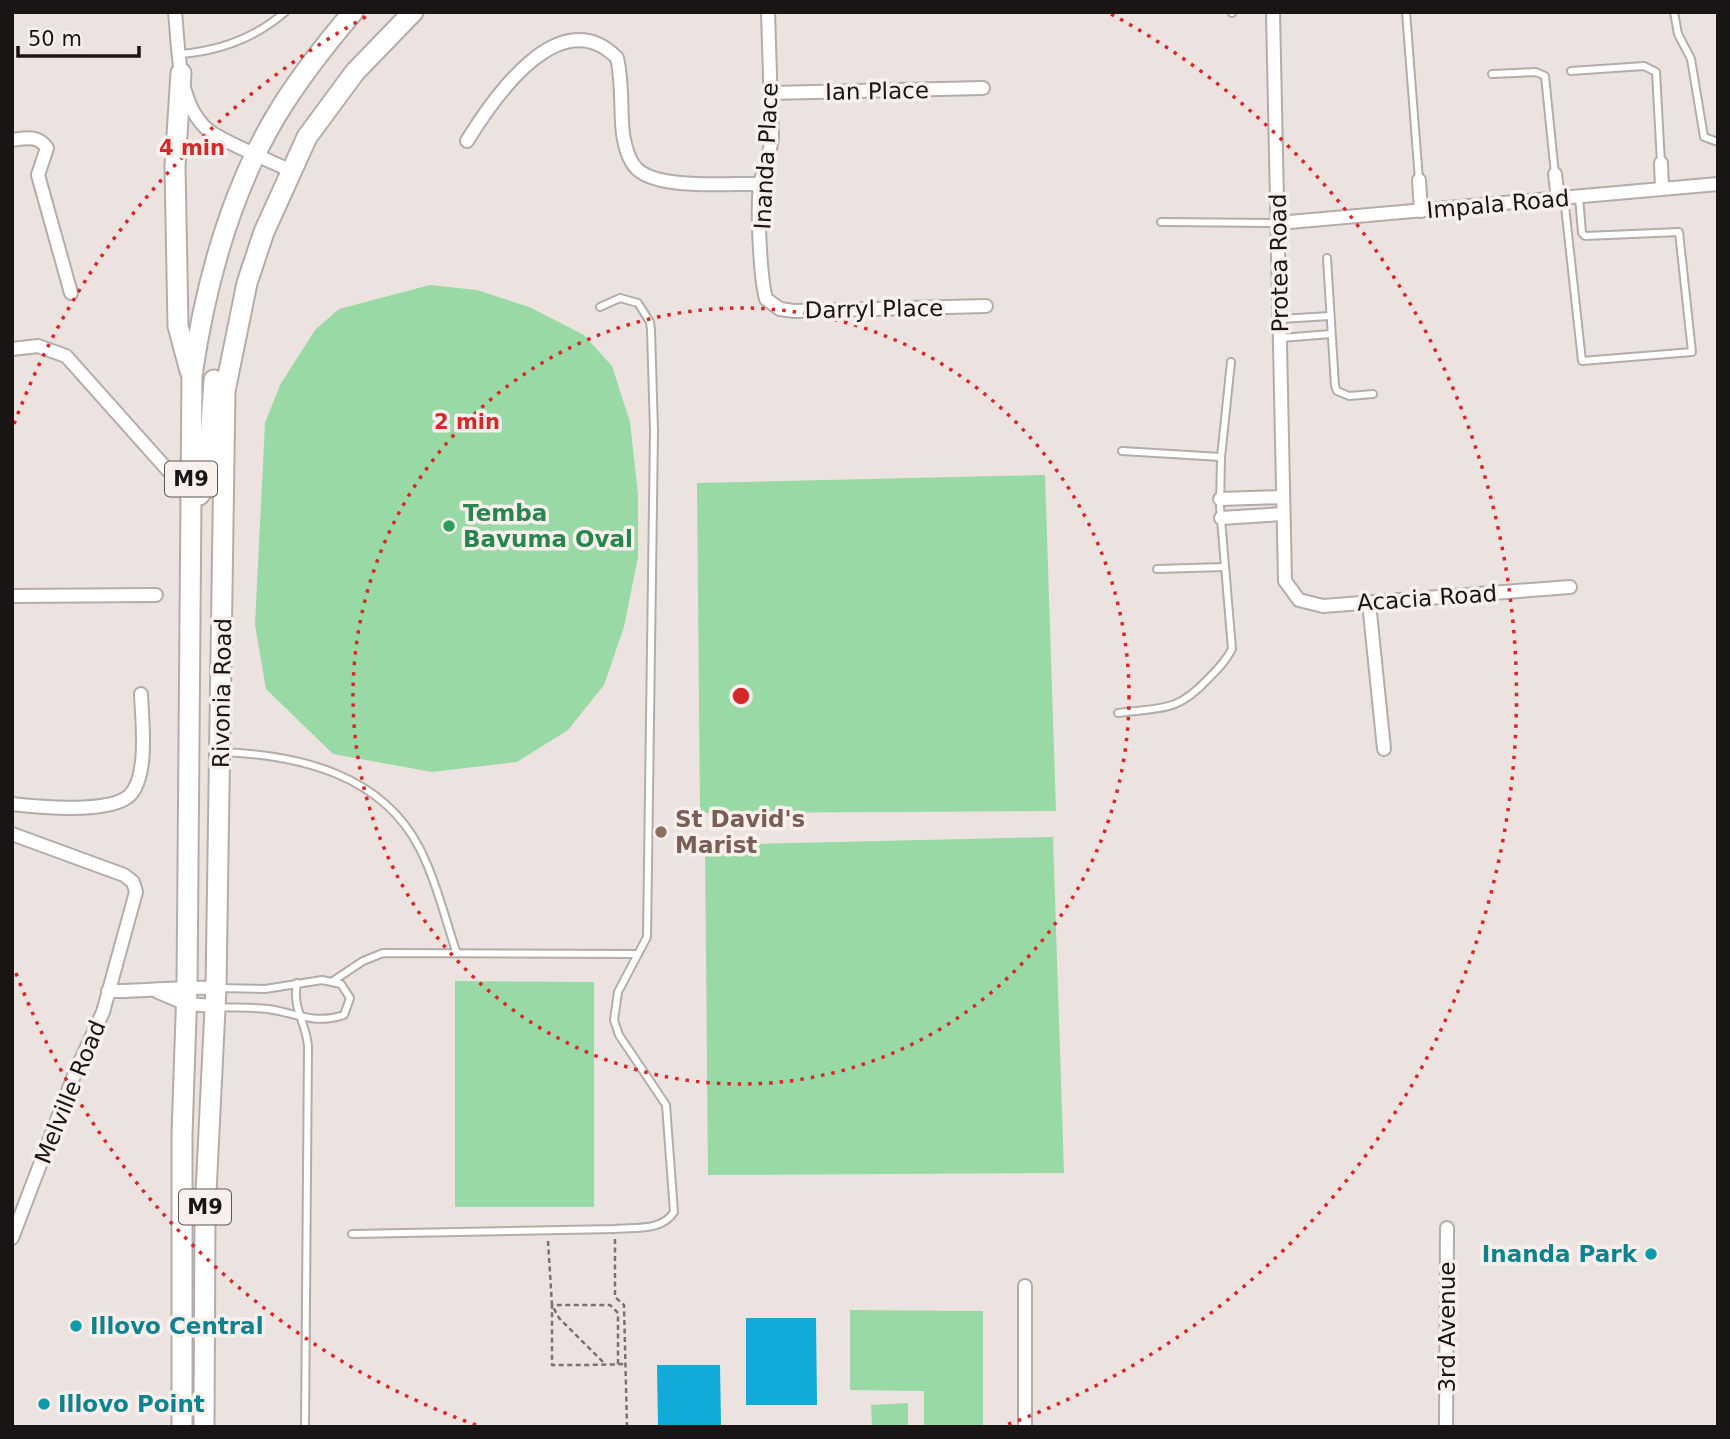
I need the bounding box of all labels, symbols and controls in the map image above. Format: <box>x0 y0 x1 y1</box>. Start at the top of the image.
scale bar <box>18 14 138 58</box>
text: 50 m <box>28 27 82 51</box>
street label: Ian Place <box>825 77 929 105</box>
street label: Inanda Place <box>749 82 783 230</box>
text: 4 min <box>159 136 225 160</box>
street label: Impala Road <box>1425 185 1571 223</box>
street label: Protea Road <box>1265 193 1293 333</box>
street label: Darryl Place <box>804 295 944 323</box>
text: 2 min <box>434 410 500 434</box>
road number: M9 <box>165 462 217 496</box>
place label: Temba Bavuma Oval <box>463 500 633 552</box>
marker: Temba Bavuma Oval <box>441 518 457 534</box>
street label: Acacia Road <box>1356 580 1498 616</box>
street label: Rivonia Road <box>208 618 236 768</box>
centre of rings <box>729 684 753 708</box>
place label: St David's Marist <box>675 806 805 858</box>
marker: St David's Marist <box>653 824 669 840</box>
street label: Melville Road <box>29 1017 111 1167</box>
road number: M9 <box>179 1190 231 1224</box>
place label: Inanda Park <box>1482 1241 1638 1267</box>
marker: Inanda Park <box>1643 1246 1659 1262</box>
street label: 3rd Avenue <box>1434 1261 1460 1393</box>
place label: Illovo Central <box>90 1313 264 1339</box>
marker: Illovo Central <box>68 1318 84 1334</box>
place label: Illovo Point <box>58 1391 205 1417</box>
marker: Illovo Point <box>36 1396 52 1412</box>

